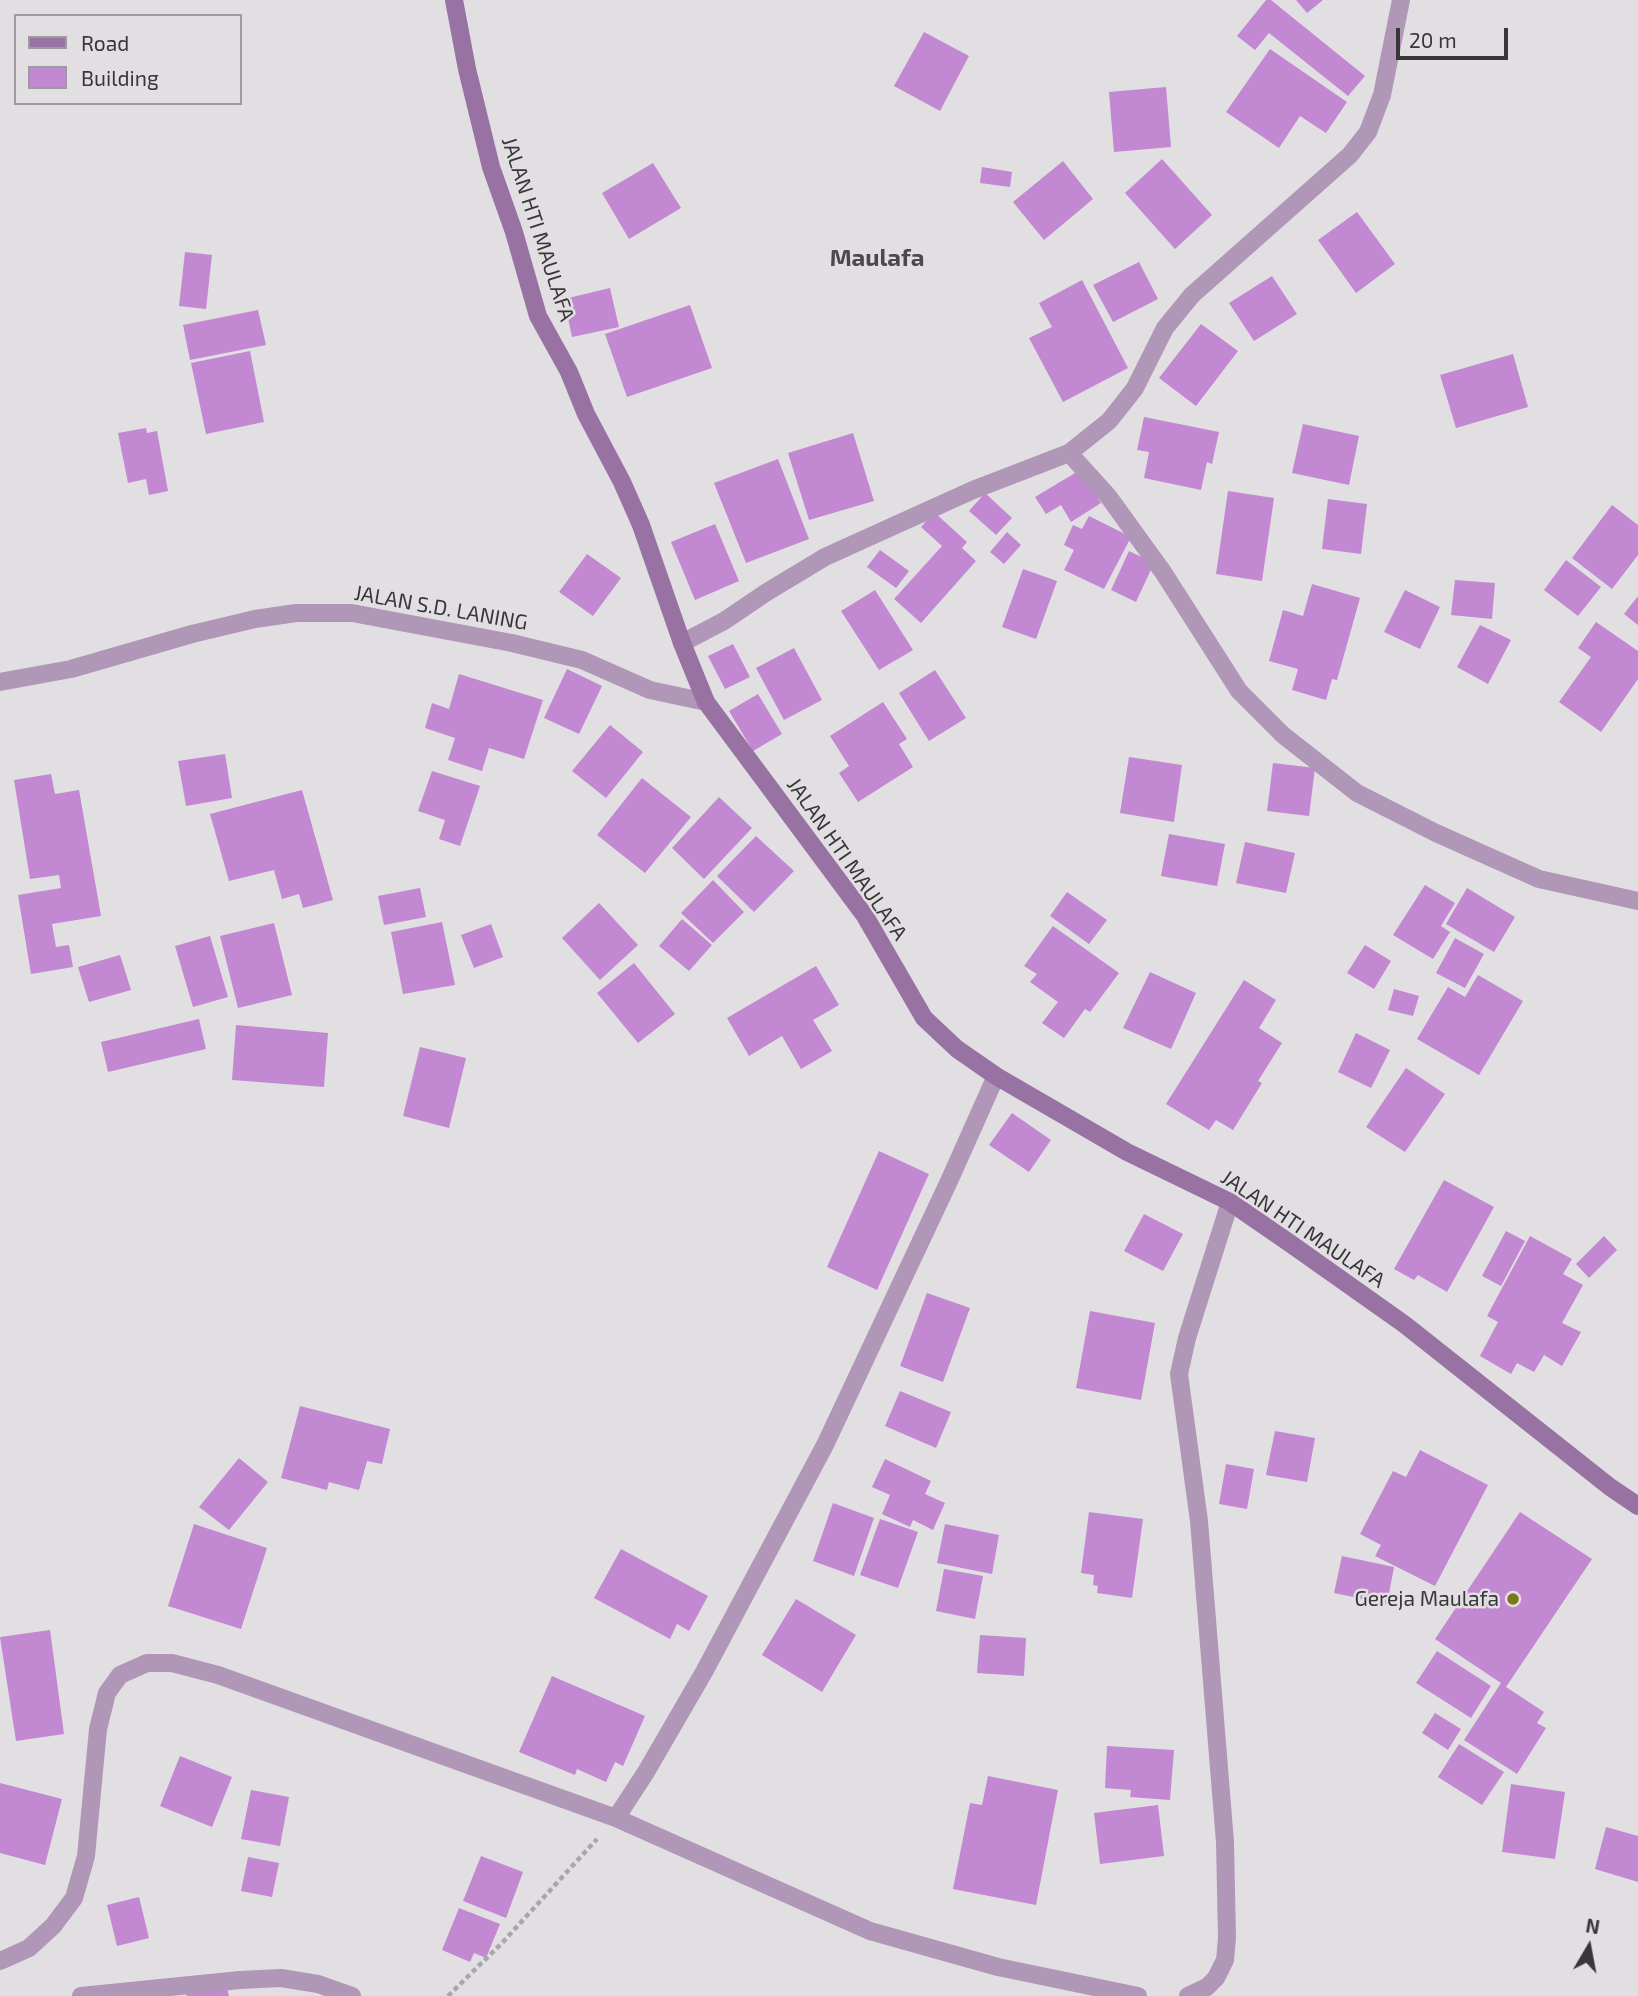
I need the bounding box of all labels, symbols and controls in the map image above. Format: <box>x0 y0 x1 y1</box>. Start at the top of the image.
legend <box>14 14 242 105</box>
scale bar <box>1400 14 1512 58</box>
text: 20 m <box>1409 27 1457 52</box>
text: Road <box>81 30 129 55</box>
text: Building <box>81 65 159 90</box>
street label: JALAN HTI MAULAFA <box>496 134 580 324</box>
district label: Maulafa <box>830 244 924 272</box>
street label: JALAN S.D. LANING <box>352 580 530 636</box>
street label: JALAN HTI MAULAFA <box>781 773 913 945</box>
street label: JALAN HTI MAULAFA <box>1216 1165 1390 1293</box>
place label: Gereja Maulafa <box>1354 1586 1499 1612</box>
marker: Gereja Maulafa <box>1505 1591 1521 1607</box>
north arrow <box>1554 1912 1624 1982</box>
text: N <box>1584 1913 1601 1938</box>

